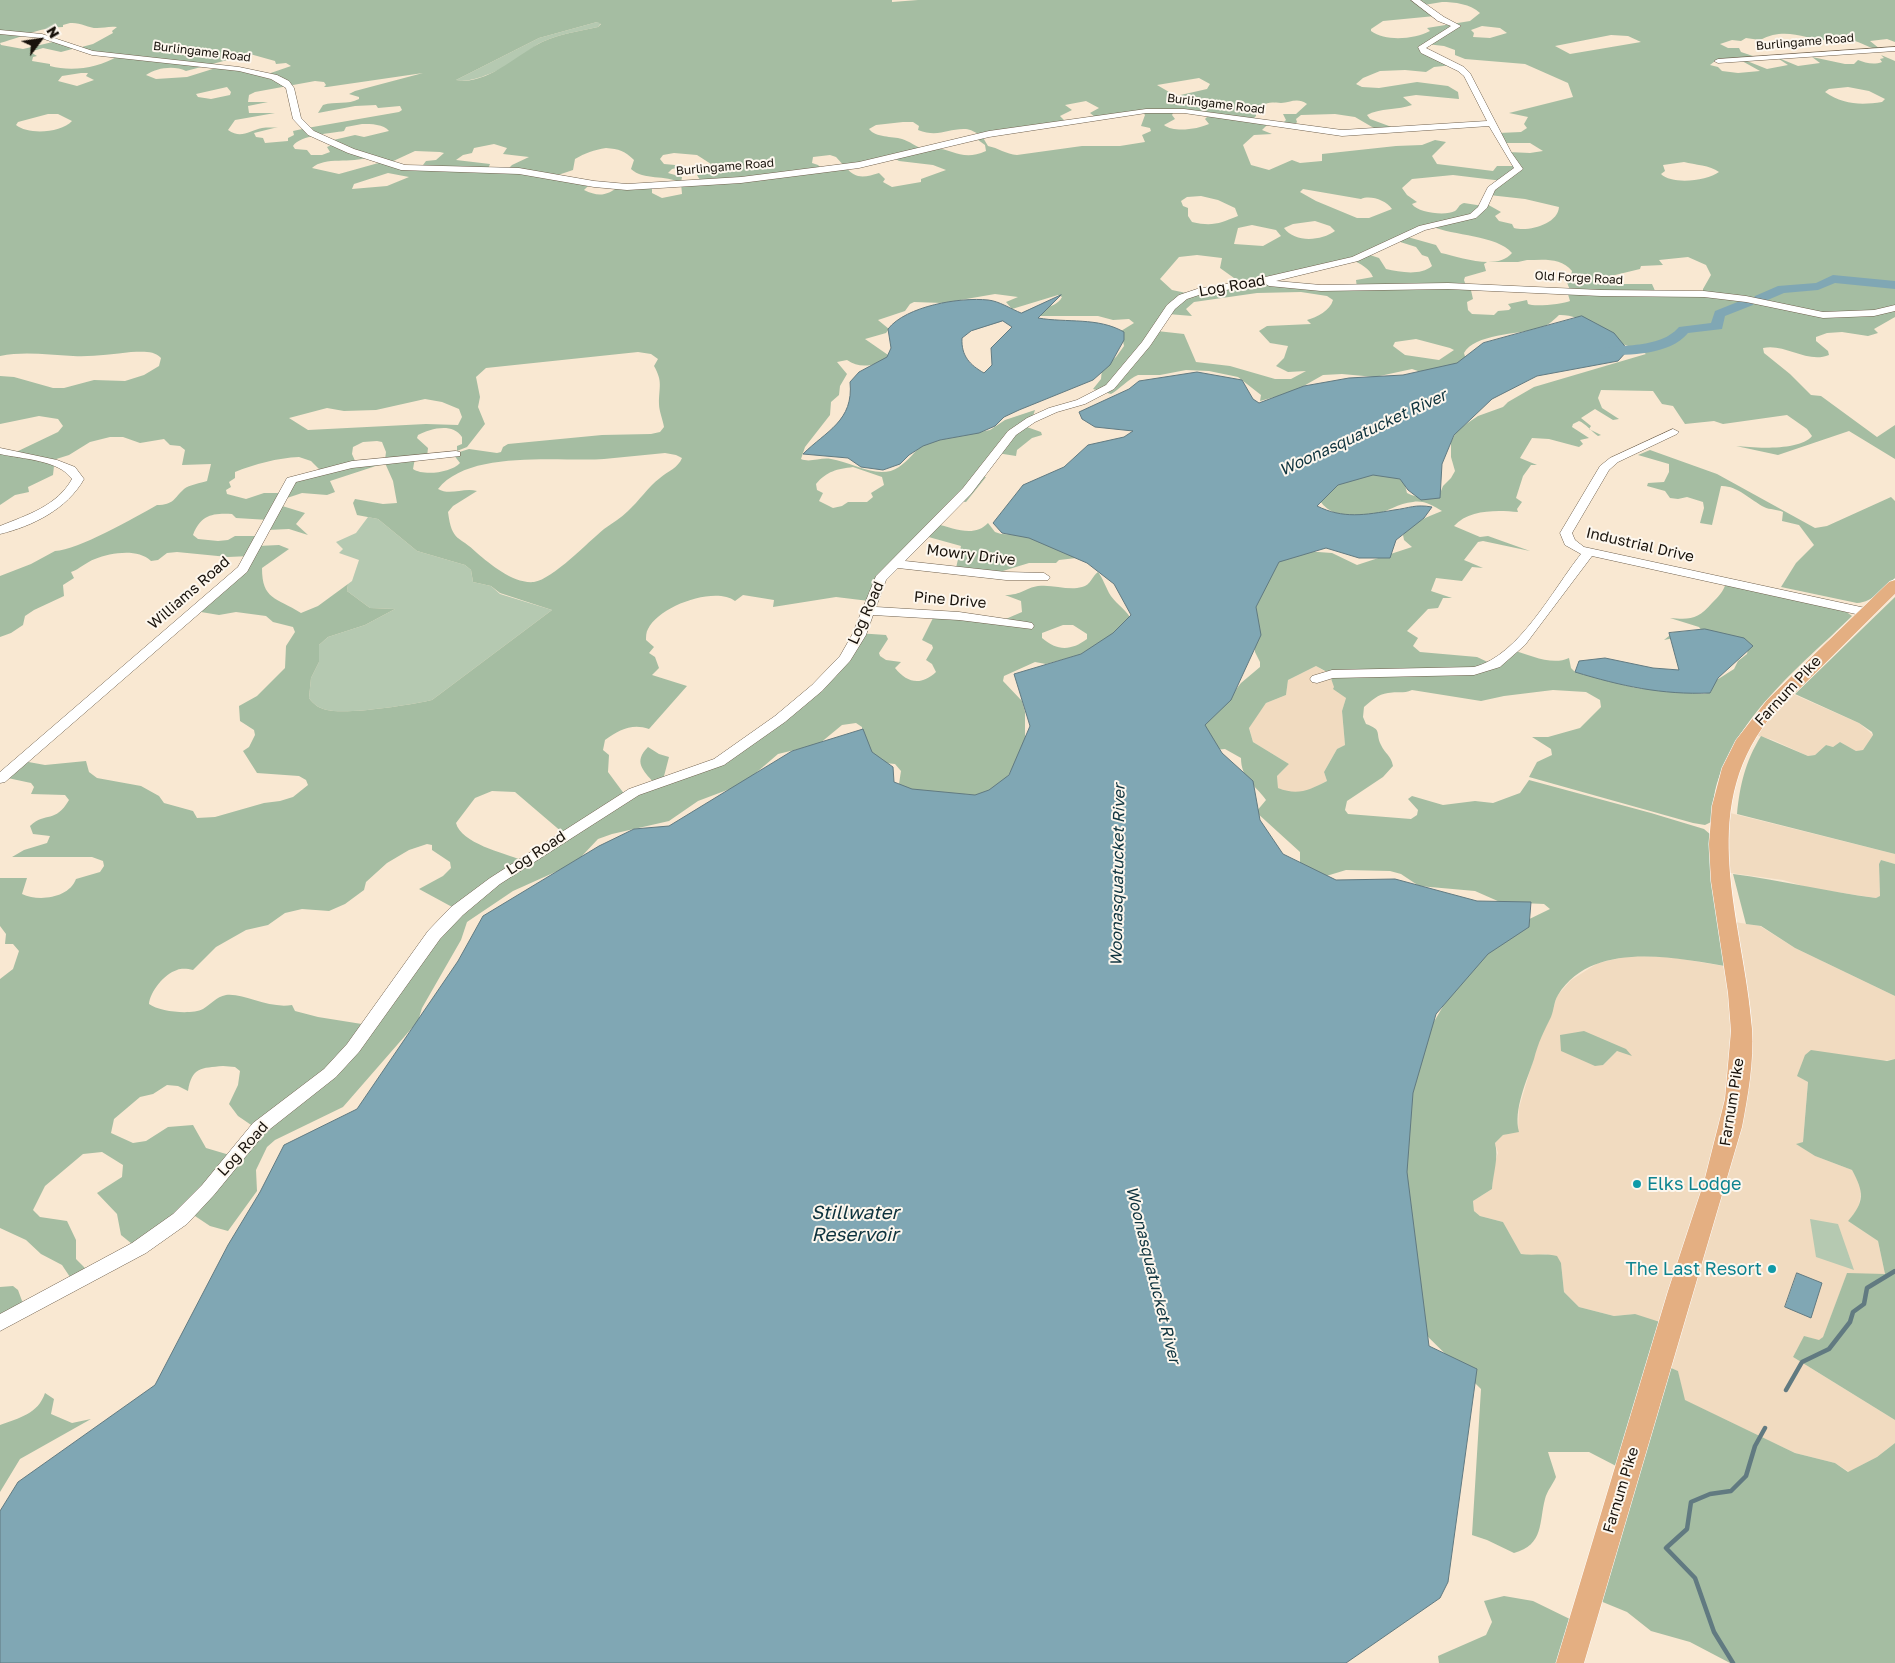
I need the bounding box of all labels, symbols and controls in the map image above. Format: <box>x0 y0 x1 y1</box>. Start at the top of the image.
north arrow <box>15 15 65 65</box>
text: N <box>43 23 63 41</box>
street label: Burlingame Road <box>1755 31 1855 53</box>
street label: Burlingame Road <box>152 39 252 65</box>
street label: Burlingame Road <box>1166 91 1266 117</box>
street label: Burlingame Road <box>675 156 775 178</box>
street label: Old Forge Road <box>1534 268 1624 288</box>
street label: Log Road <box>1197 271 1267 301</box>
water label: Woonasquatucket River <box>1276 386 1450 480</box>
street label: Industrial Drive <box>1584 524 1696 566</box>
street label: Mowry Drive <box>925 541 1017 569</box>
street label: Williams Road <box>145 553 233 633</box>
street label: Log Road <box>844 579 888 647</box>
street label: Pine Drive <box>913 588 987 612</box>
street label: Farnum Pike <box>1751 652 1825 730</box>
water label: Woonasquatucket River <box>1107 784 1129 966</box>
street label: Log Road <box>503 827 569 879</box>
street label: Farnum Pike <box>1716 1057 1748 1147</box>
street label: Log Road <box>214 1118 272 1180</box>
place label: Elks Lodge <box>1647 1173 1741 1195</box>
marker: Elks Lodge <box>1631 1178 1643 1190</box>
water label: Woonasquatucket River <box>1122 1184 1184 1366</box>
water label: Stillwater Reservoir <box>811 1202 899 1246</box>
place label: The Last Resort <box>1626 1258 1762 1280</box>
marker: The Last Resort <box>1766 1263 1778 1275</box>
street label: Farnum Pike <box>1599 1445 1643 1535</box>

